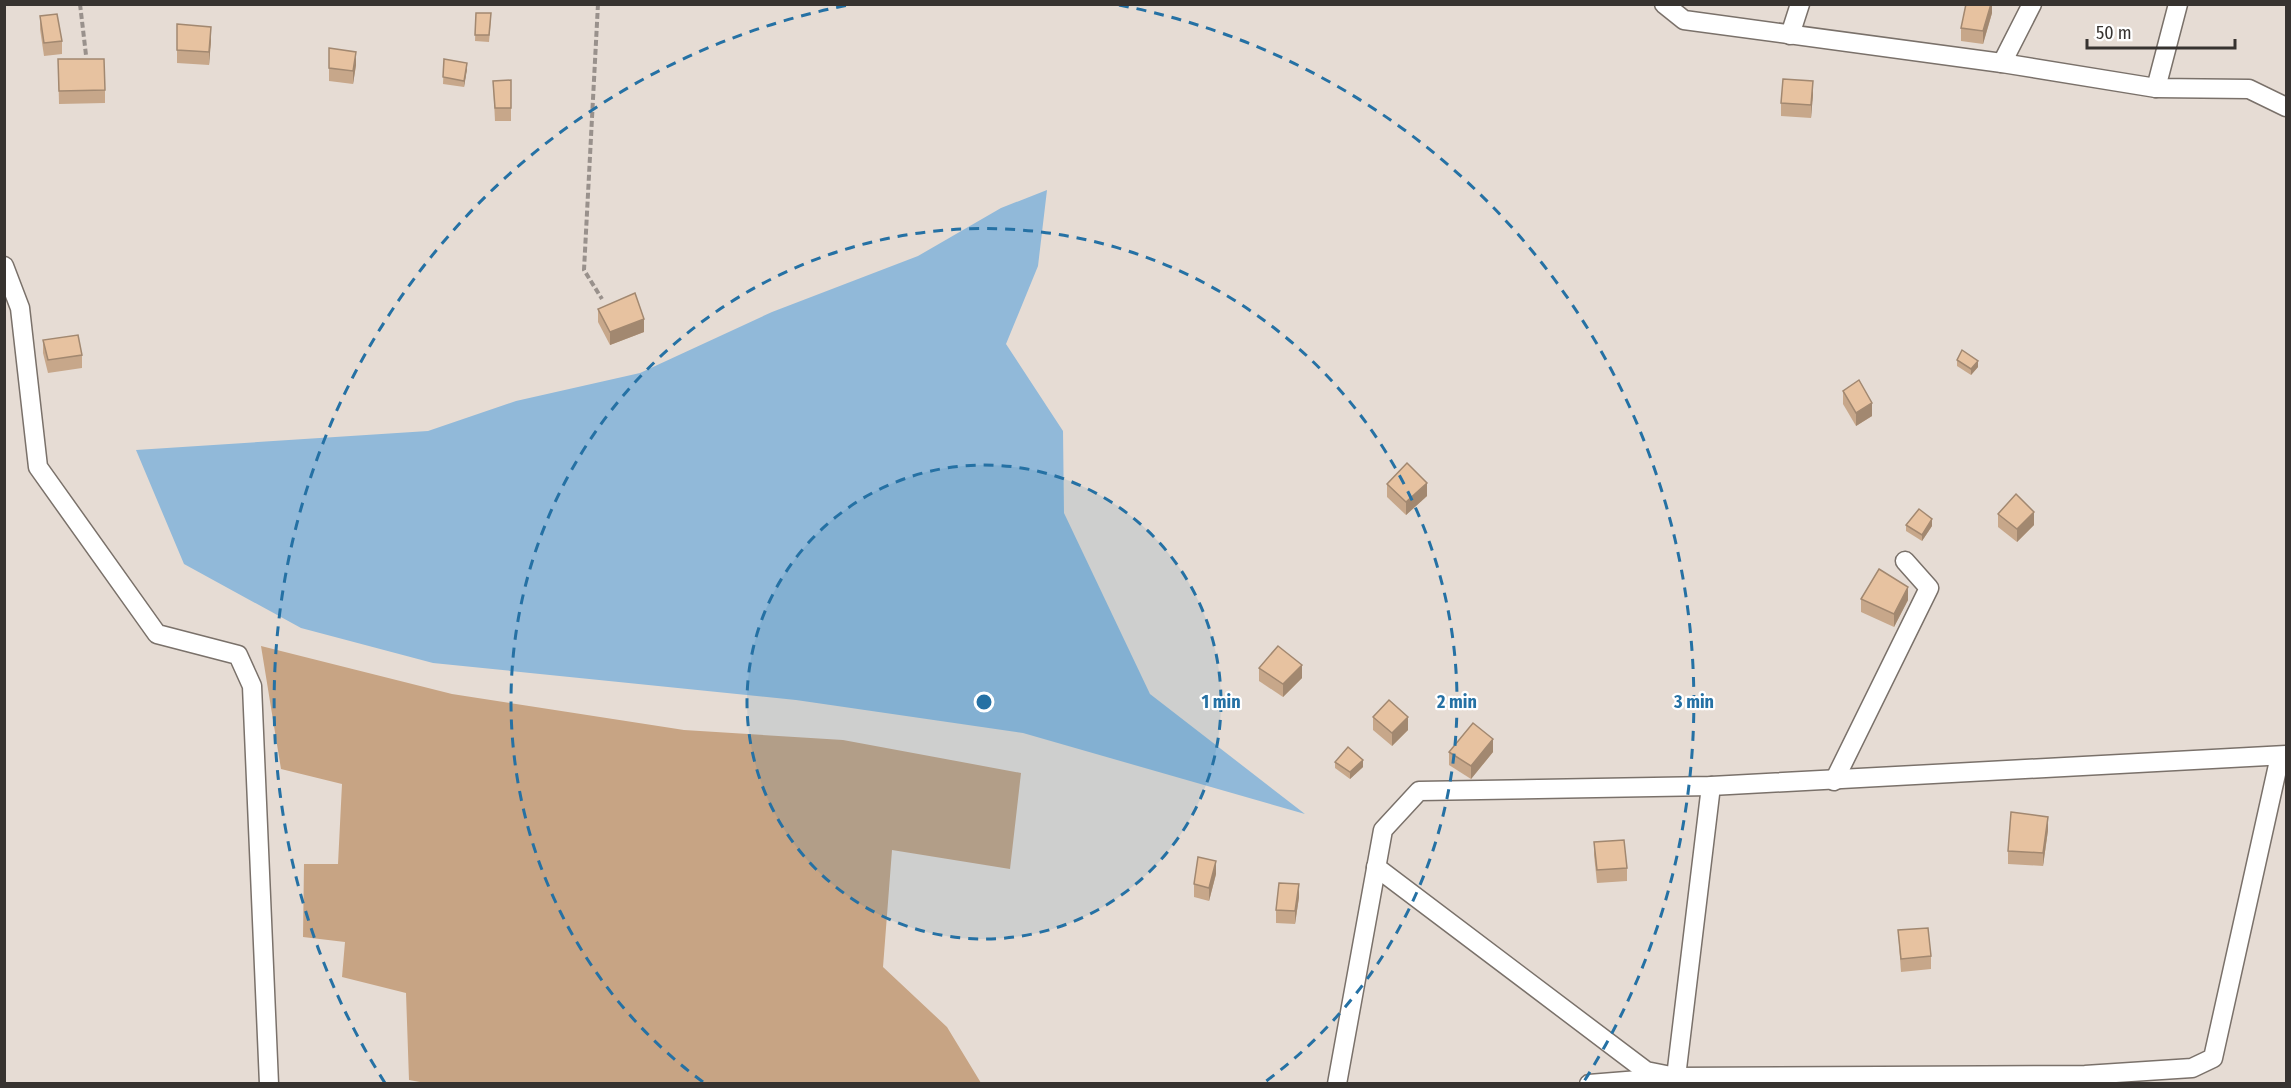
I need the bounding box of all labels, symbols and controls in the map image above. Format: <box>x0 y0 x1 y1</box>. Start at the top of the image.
scale bar <box>2087 12 2236 50</box>
text: 50 m <box>2096 22 2132 44</box>
text: 1 min <box>1201 691 1241 713</box>
text: 2 min <box>1436 691 1477 713</box>
text: 3 min <box>1673 691 1714 713</box>
centre of rings <box>974 692 994 712</box>

